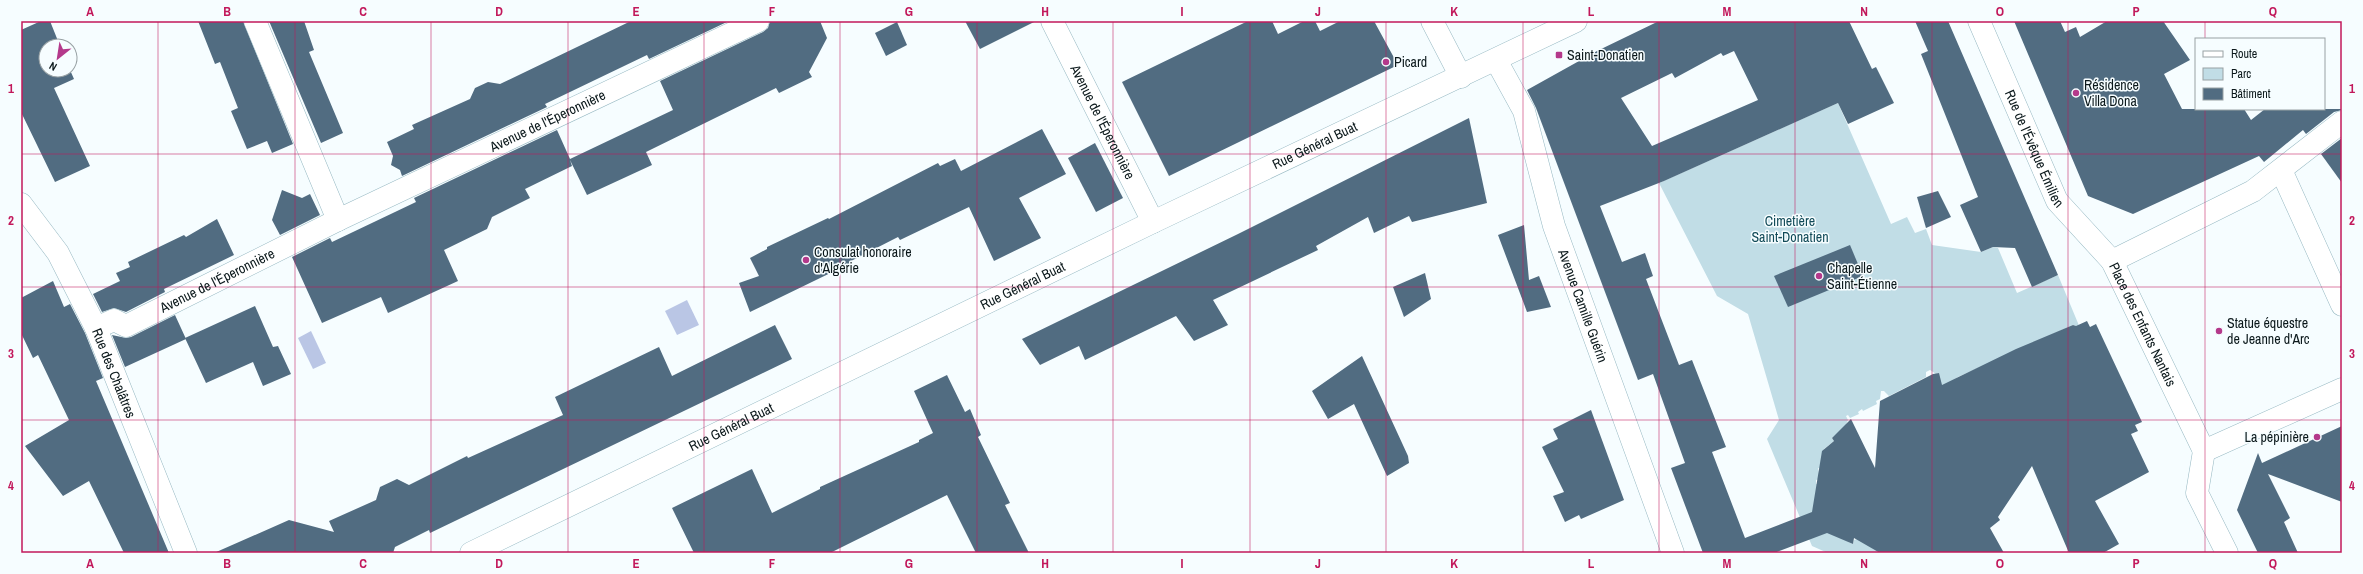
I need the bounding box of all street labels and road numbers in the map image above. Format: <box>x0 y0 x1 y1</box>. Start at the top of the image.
street label: Avenue de l'Éperonnière <box>1066 61 1139 182</box>
street label: Avenue de l'Éperonnière <box>486 86 608 156</box>
street label: Rue de l'Évêque Émilien <box>2001 87 2068 211</box>
street label: Rue Général Buat <box>1269 117 1360 173</box>
street label: Avenue de l'Éperonnière <box>156 244 278 317</box>
street label: Avenue Camille Guérin <box>1554 246 1612 365</box>
street label: Rue Général Buat <box>977 257 1068 314</box>
street label: Place des Enfants Nantais <box>2105 259 2180 390</box>
street label: Rue des Chalâtres <box>88 326 140 421</box>
street label: Rue Général Buat <box>686 399 776 455</box>

